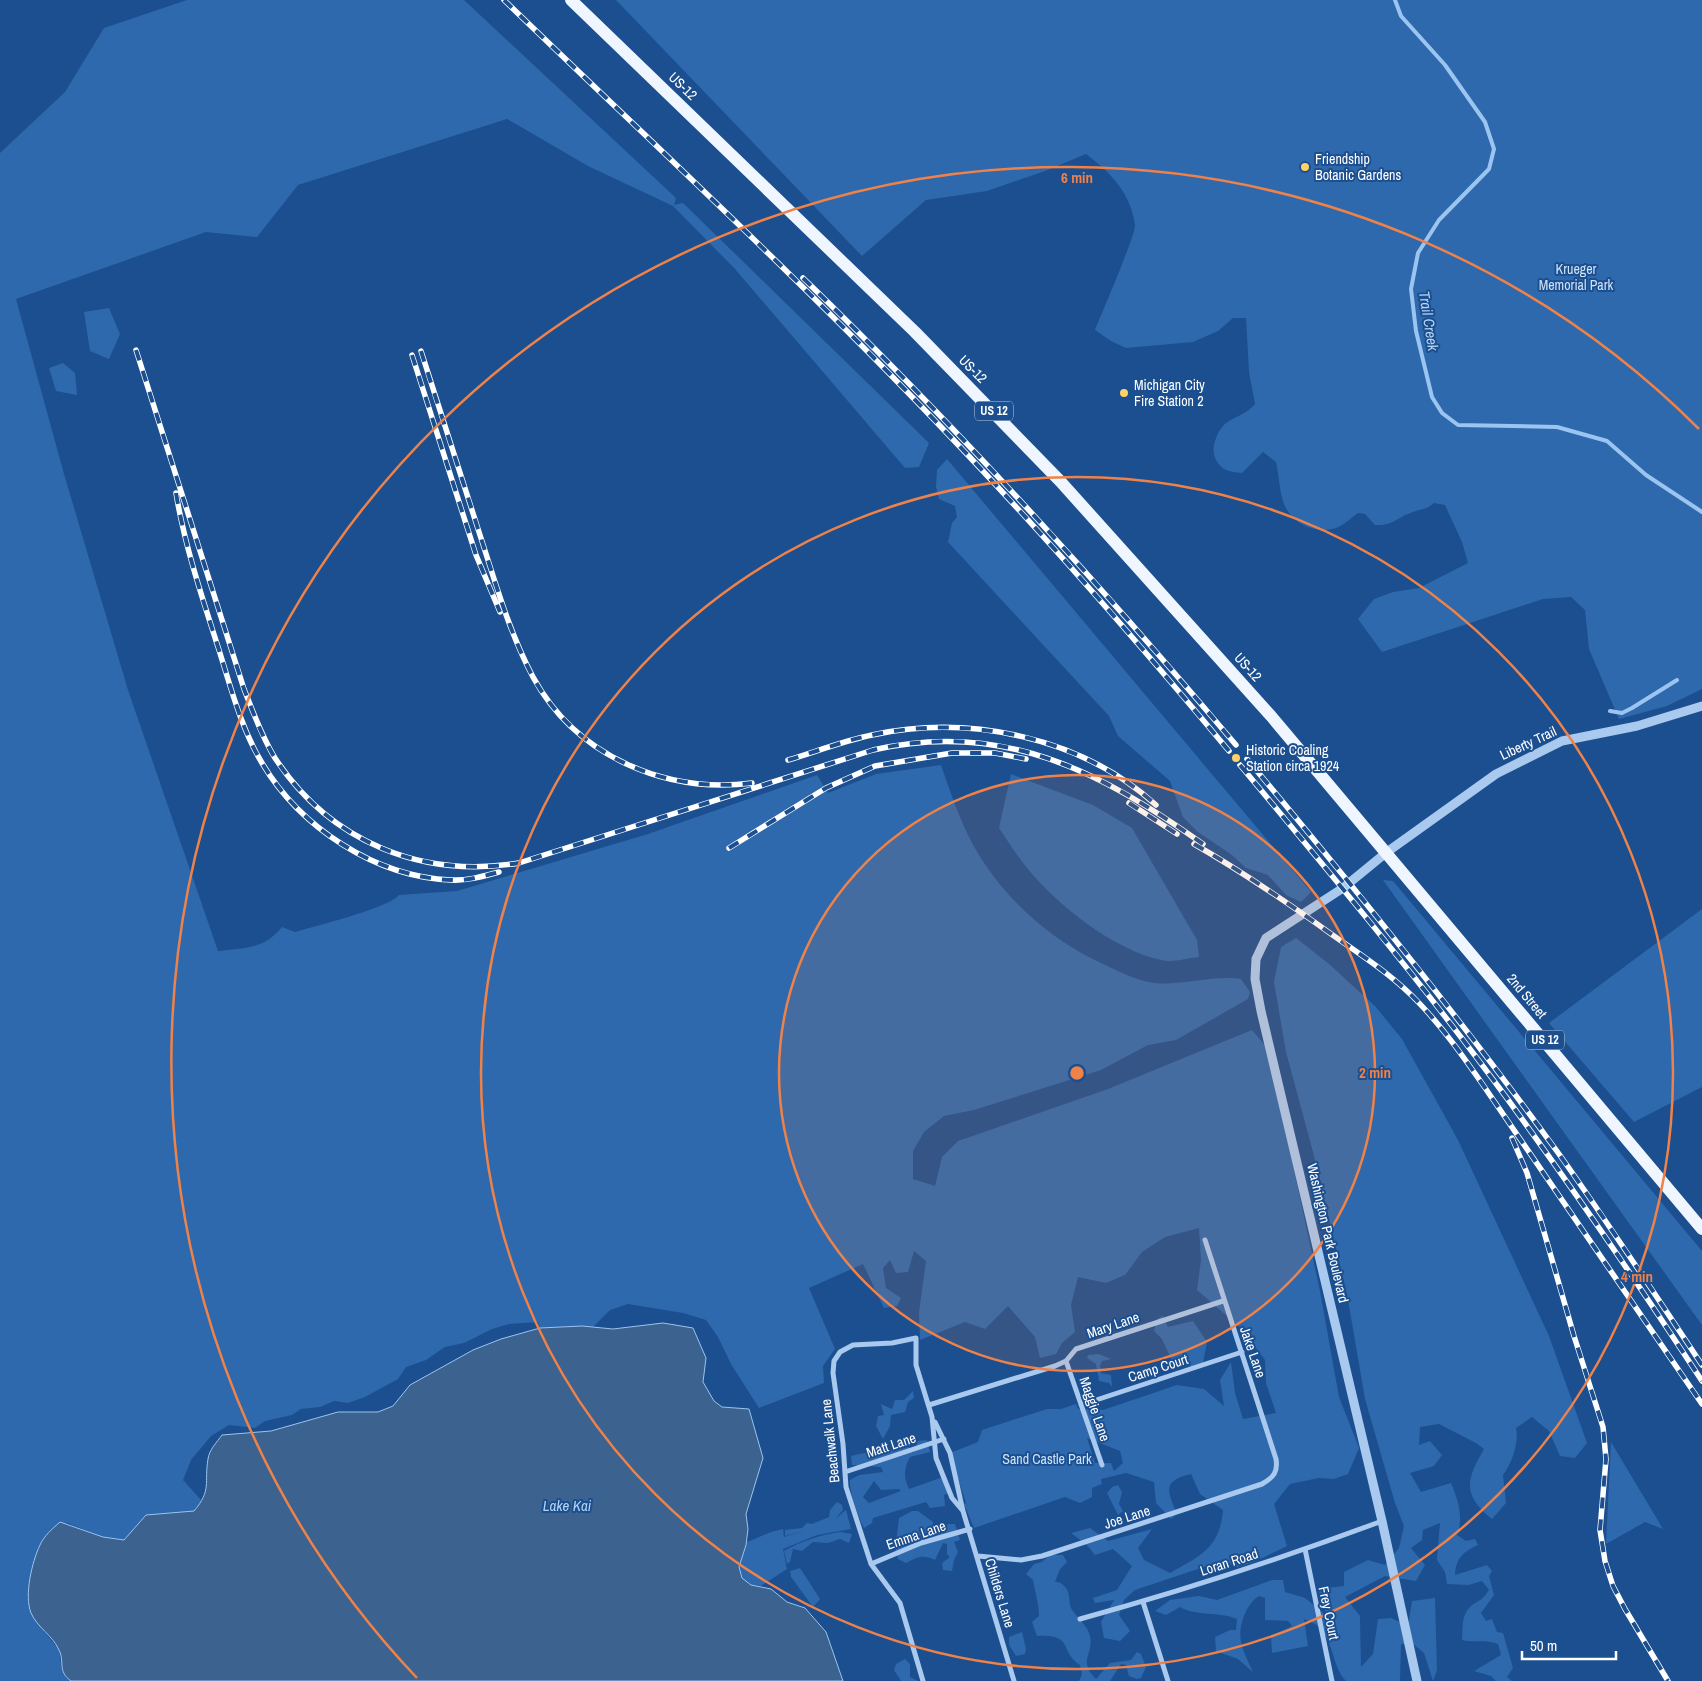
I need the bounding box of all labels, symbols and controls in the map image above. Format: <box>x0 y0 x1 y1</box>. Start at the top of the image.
street label: US-12 <box>665 68 701 104</box>
place label: Friendship Botanic Gardens <box>1315 150 1401 184</box>
marker: Friendship Botanic Gardens <box>1299 161 1311 173</box>
text: 6 min <box>1061 167 1093 188</box>
park label: Krueger Memorial Park <box>1539 260 1614 294</box>
water label: Trail Creek <box>1414 290 1444 353</box>
street label: US-12 <box>955 351 991 387</box>
place label: Michigan City Fire Station 2 <box>1134 376 1205 410</box>
marker: Michigan City Fire Station 2 <box>1118 387 1130 399</box>
road number: US 12 <box>975 402 1013 421</box>
street label: US-12 <box>1230 649 1266 685</box>
street label: Liberty Trail <box>1497 722 1559 764</box>
place label: Historic Coaling Station circa 1924 <box>1246 741 1340 775</box>
marker: Historic Coaling Station circa 1924 <box>1230 752 1242 764</box>
street label: 2nd Street <box>1503 970 1551 1022</box>
road number: US 12 <box>1526 1030 1564 1050</box>
text: 2 min <box>1359 1062 1391 1083</box>
centre of rings <box>1068 1064 1086 1082</box>
street label: Washington Park Boulevard <box>1303 1162 1353 1304</box>
text: 4 min <box>1621 1266 1653 1287</box>
street label: Mary Lane <box>1084 1308 1142 1342</box>
street label: Jake Lane <box>1236 1324 1270 1380</box>
street label: Camp Court <box>1126 1350 1190 1386</box>
street label: Maggie Lane <box>1076 1374 1114 1444</box>
street label: Beachwalk Lane <box>817 1398 843 1484</box>
street label: Matt Lane <box>864 1429 918 1461</box>
park label: Sand Castle Park <box>1002 1450 1092 1468</box>
water label: Lake Kai <box>543 1495 592 1516</box>
street label: Joe Lane <box>1102 1501 1152 1533</box>
street label: Emma Lane <box>884 1516 948 1554</box>
street label: Loran Road <box>1198 1544 1260 1580</box>
street label: Childers Lane <box>981 1556 1019 1630</box>
street label: Frey Court <box>1315 1585 1343 1641</box>
scale bar <box>1522 1628 1616 1660</box>
text: 50 m <box>1530 1635 1557 1656</box>

